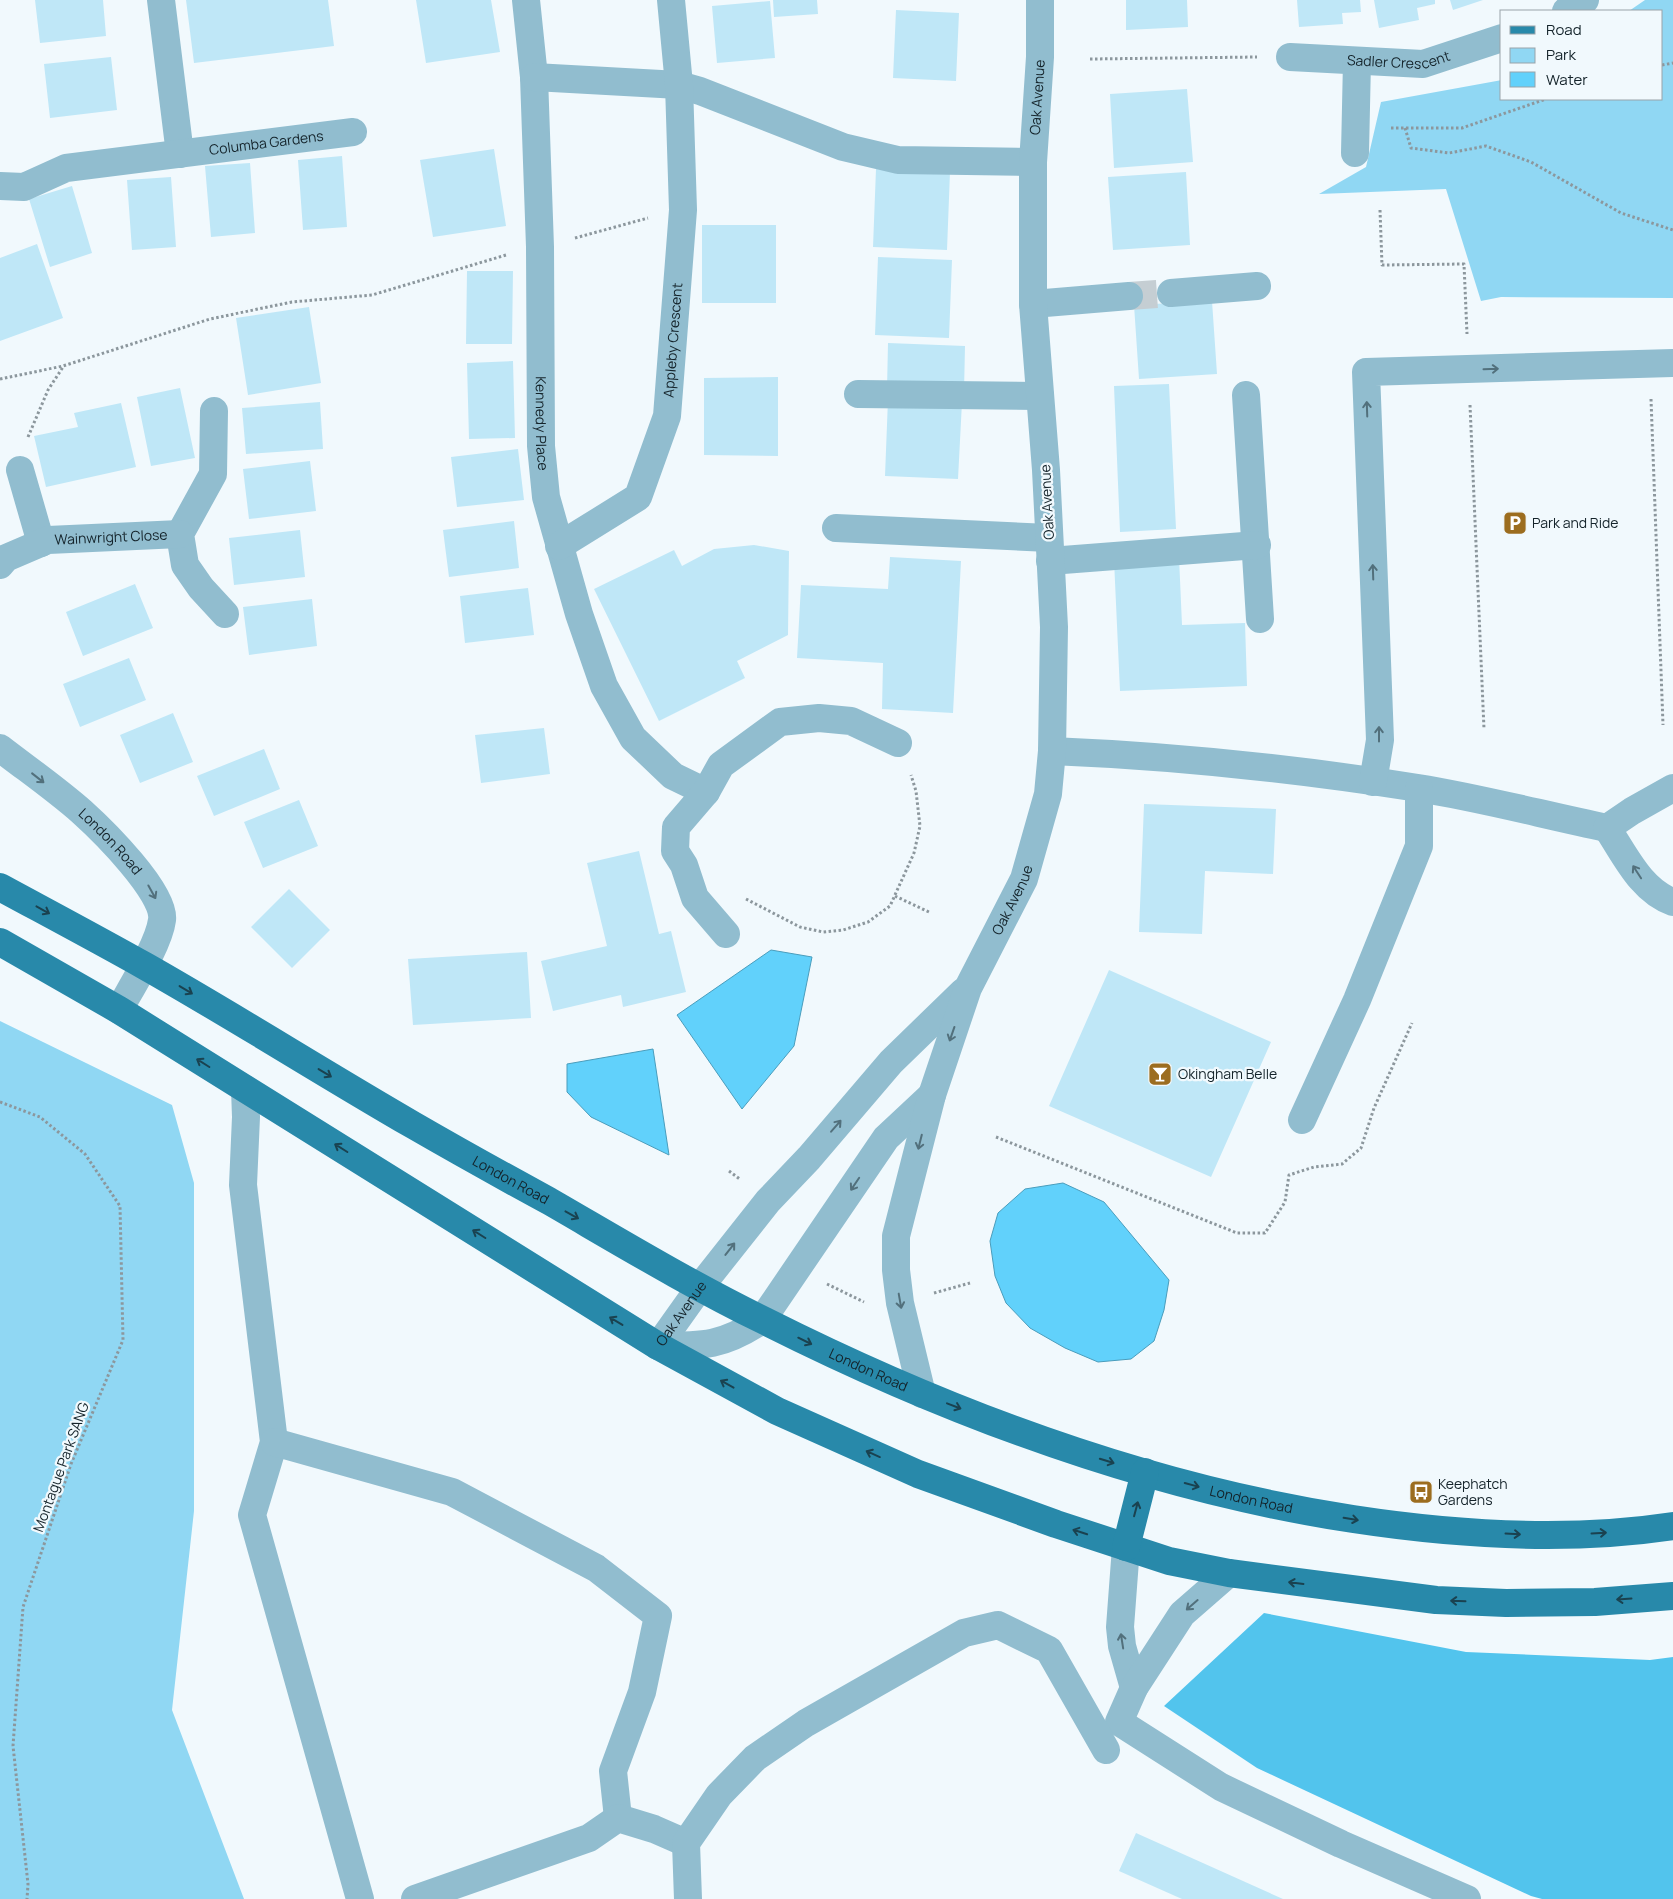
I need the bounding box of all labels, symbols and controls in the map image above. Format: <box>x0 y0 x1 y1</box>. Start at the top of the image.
legend <box>1500 10 1663 100</box>
text: Road <box>1546 19 1582 40</box>
text: Park <box>1546 44 1576 65</box>
street label: Sadler Crescent <box>1346 46 1453 73</box>
street label: Oak Avenue <box>1025 59 1049 136</box>
text: Water <box>1546 69 1588 90</box>
street label: Columba Gardens <box>208 126 325 159</box>
street label: Appleby Crescent <box>658 282 686 398</box>
one-way arrow <box>1482 364 1499 374</box>
street label: Kennedy Place <box>532 376 553 471</box>
one-way arrow <box>1362 402 1372 418</box>
street label: Oak Avenue <box>1035 464 1058 540</box>
parking icon: Park and Ride <box>1502 510 1528 536</box>
place label: Park and Ride <box>1532 513 1618 532</box>
street label: Wainwright Close <box>54 525 168 549</box>
one-way arrow <box>1369 564 1378 580</box>
one-way arrow <box>1374 726 1384 742</box>
one-way arrow <box>32 772 45 783</box>
street label: London Road <box>75 804 147 878</box>
street label: Oak Avenue <box>987 863 1036 938</box>
one-way arrow <box>1632 865 1642 879</box>
one-way arrow <box>147 885 157 900</box>
one-way arrow <box>35 906 49 916</box>
one-way arrow <box>178 985 193 995</box>
one-way arrow <box>947 1026 956 1041</box>
one-way arrow <box>196 1057 210 1068</box>
bar icon: Okingham Belle <box>1147 1061 1173 1087</box>
place label: Okingham Belle <box>1178 1064 1277 1083</box>
one-way arrow <box>318 1069 332 1079</box>
one-way arrow <box>831 1120 842 1133</box>
one-way arrow <box>915 1133 924 1149</box>
one-way arrow <box>334 1143 348 1153</box>
street label: London Road <box>469 1151 553 1208</box>
one-way arrow <box>850 1177 860 1191</box>
one-way arrow <box>565 1210 580 1220</box>
one-way arrow <box>472 1229 486 1239</box>
one-way arrow <box>724 1242 735 1255</box>
street label: Oak Avenue <box>651 1277 710 1349</box>
one-way arrow <box>896 1292 906 1308</box>
one-way arrow <box>610 1316 624 1326</box>
one-way arrow <box>798 1336 813 1346</box>
street label: London Road <box>826 1343 911 1395</box>
one-way arrow <box>720 1378 735 1388</box>
street label: Montague Park SANG <box>28 1399 93 1534</box>
one-way arrow <box>946 1402 961 1411</box>
one-way arrow <box>866 1449 881 1459</box>
one-way arrow <box>1099 1456 1115 1466</box>
place label: Keephatch Gardens <box>1438 1474 1508 1509</box>
bus stop icon: Keephatch Gardens <box>1408 1479 1434 1505</box>
one-way arrow <box>1184 1481 1200 1490</box>
street label: London Road <box>1208 1481 1294 1517</box>
one-way arrow <box>1132 1502 1141 1518</box>
one-way arrow <box>1343 1514 1359 1524</box>
one-way arrow <box>1072 1527 1088 1536</box>
one-way arrow <box>1505 1529 1521 1538</box>
one-way arrow <box>1590 1529 1606 1538</box>
one-way arrow <box>1288 1578 1304 1588</box>
one-way arrow <box>1617 1595 1633 1604</box>
one-way arrow <box>1450 1596 1466 1605</box>
one-way arrow <box>1186 1599 1199 1611</box>
one-way arrow <box>1116 1633 1126 1649</box>

